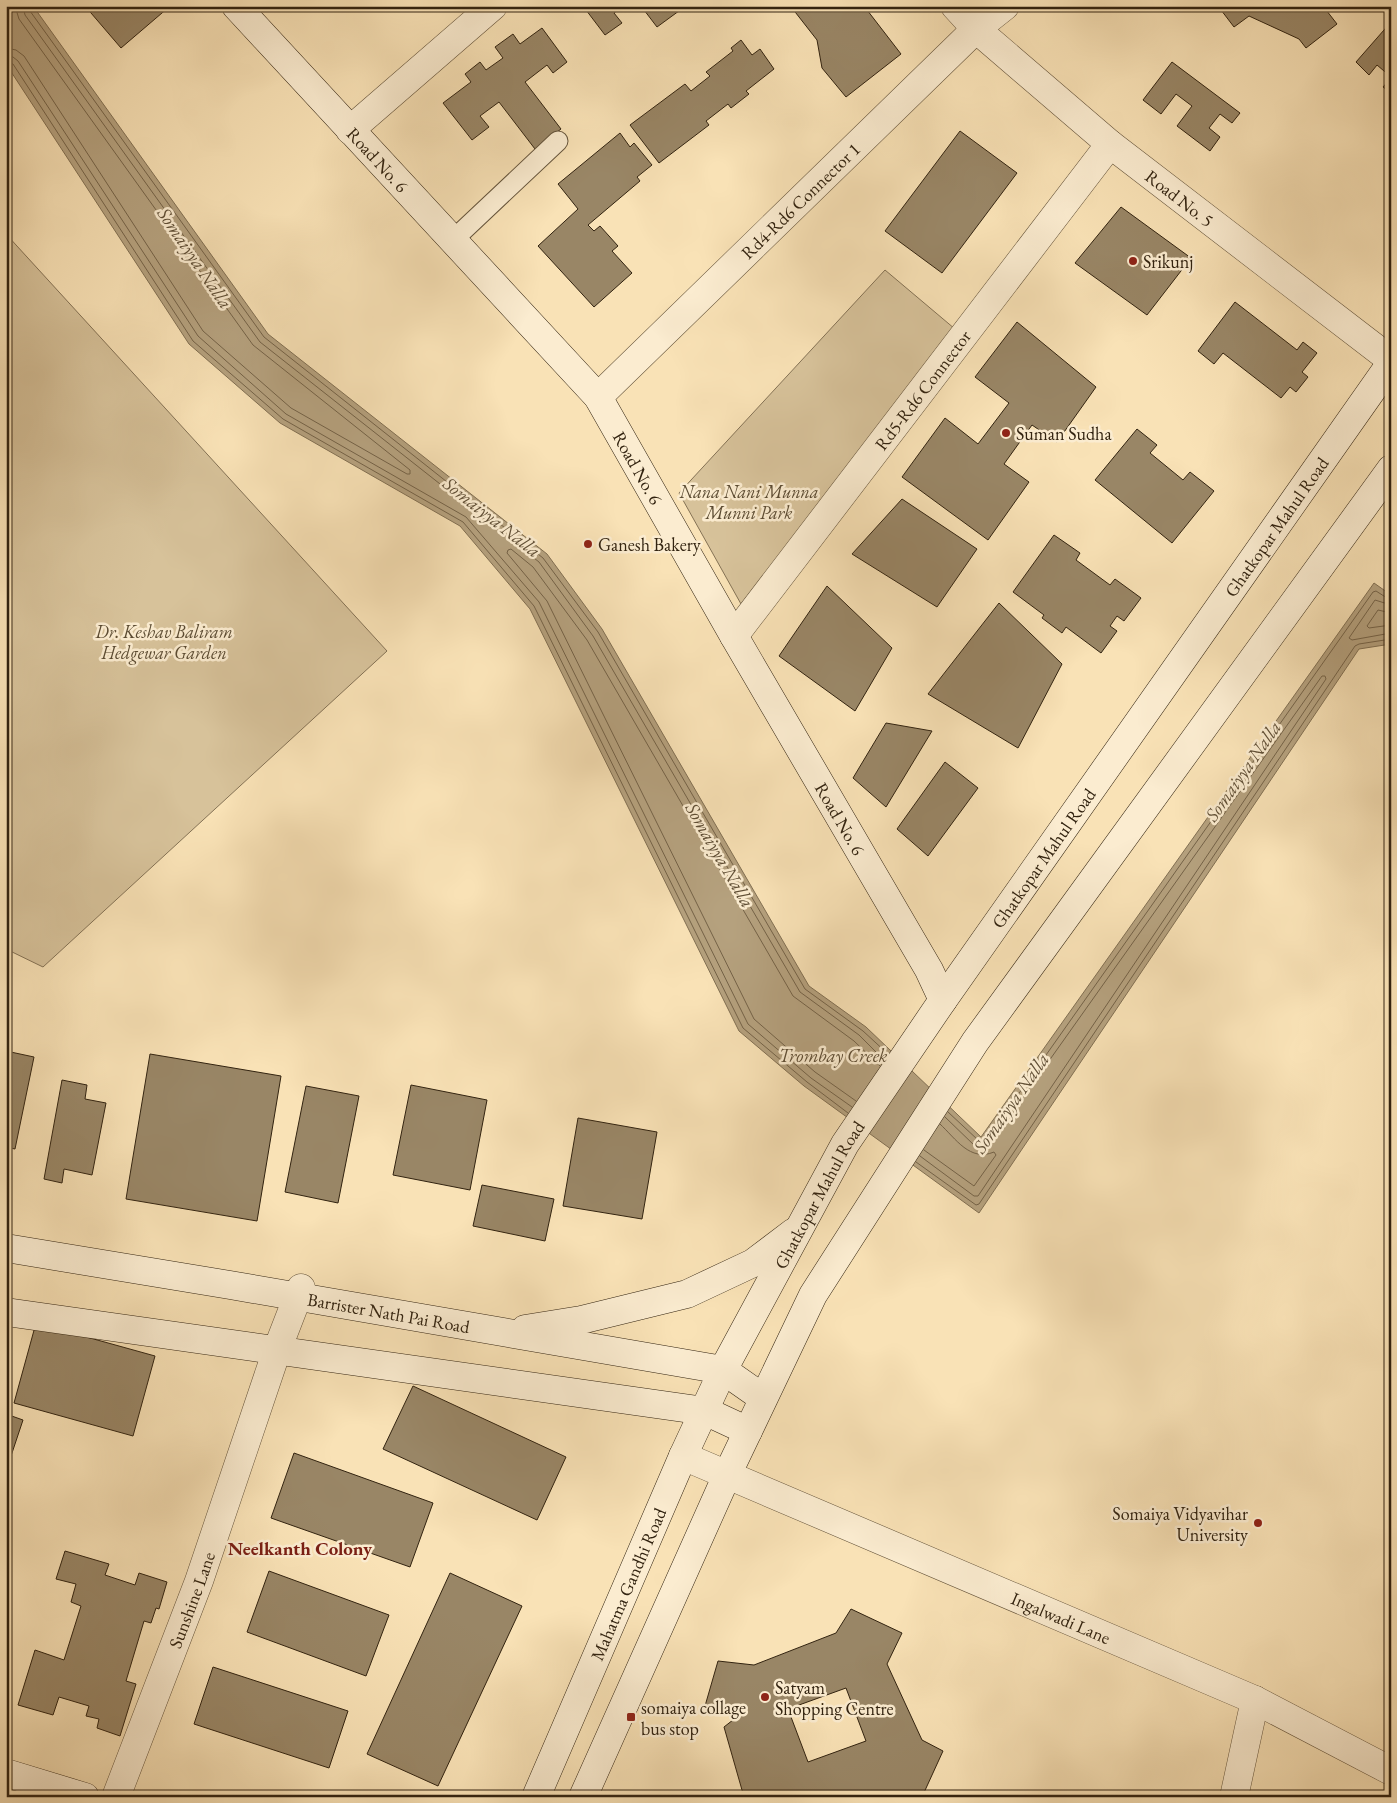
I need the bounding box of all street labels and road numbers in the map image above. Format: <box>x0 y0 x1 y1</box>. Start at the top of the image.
street label: Road No. 6 <box>342 122 414 197</box>
street label: Rd4-Rd6 Connector 1 <box>736 137 865 263</box>
street label: Road No. 5 <box>1141 164 1219 231</box>
street label: Rd5-Rd6 Connector <box>869 325 975 454</box>
street label: Road No. 6 <box>608 427 668 508</box>
street label: Ghatkopar Mahul Road <box>1219 451 1334 601</box>
street label: Road No. 6 <box>810 778 871 859</box>
street label: Ghatkopar Mahul Road <box>986 783 1101 932</box>
street label: Ghatkopar Mahul Road <box>768 1115 870 1273</box>
street label: Barrister Nath Pai Road <box>306 1287 472 1338</box>
street label: Mahatma Gandhi Road <box>585 1503 671 1664</box>
street label: Sunshine Lane <box>163 1549 220 1651</box>
street label: Ingalwadi Lane <box>1008 1586 1114 1649</box>

